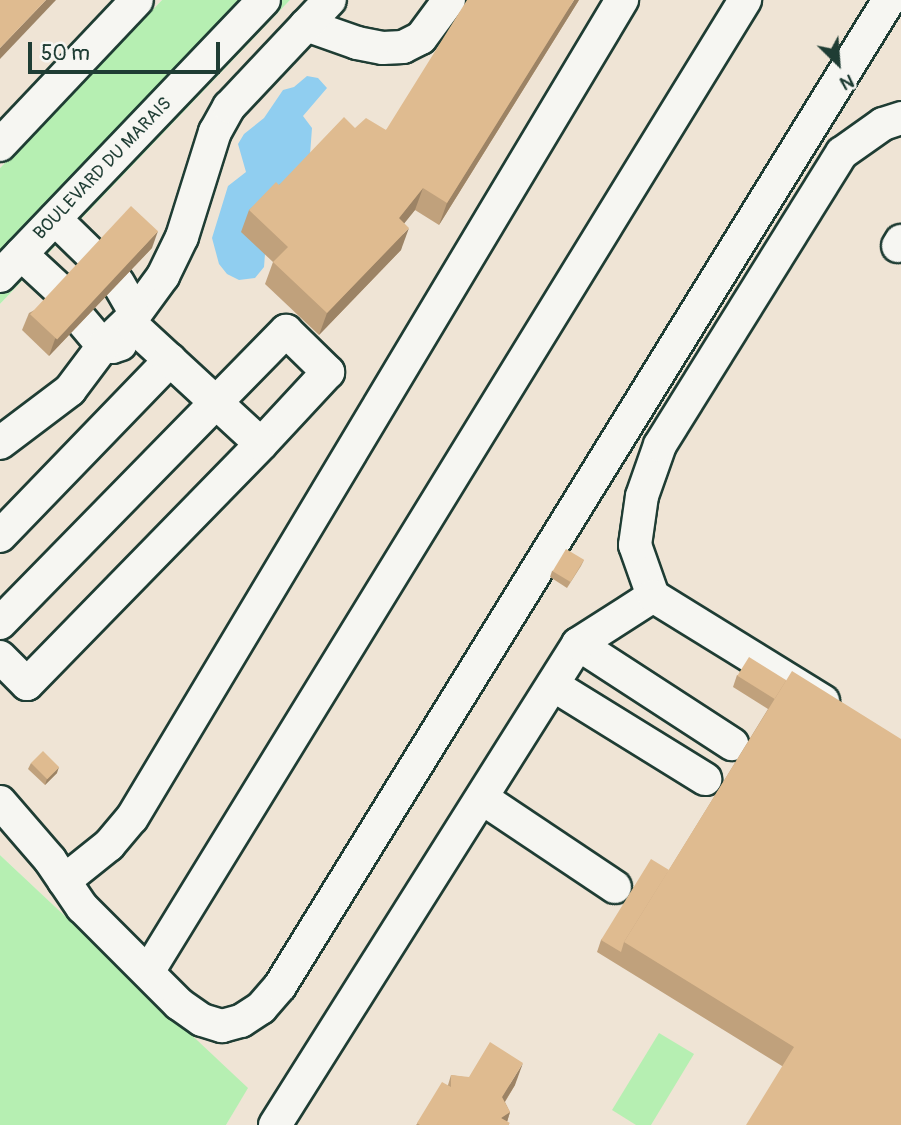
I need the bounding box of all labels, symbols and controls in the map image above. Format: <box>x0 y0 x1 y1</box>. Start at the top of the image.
scale bar <box>32 28 224 72</box>
north arrow <box>803 28 873 98</box>
text: 50 m <box>41 40 90 67</box>
text: N <box>836 68 858 96</box>
street label: BOULEVARD DU MARAIS <box>30 93 176 245</box>

